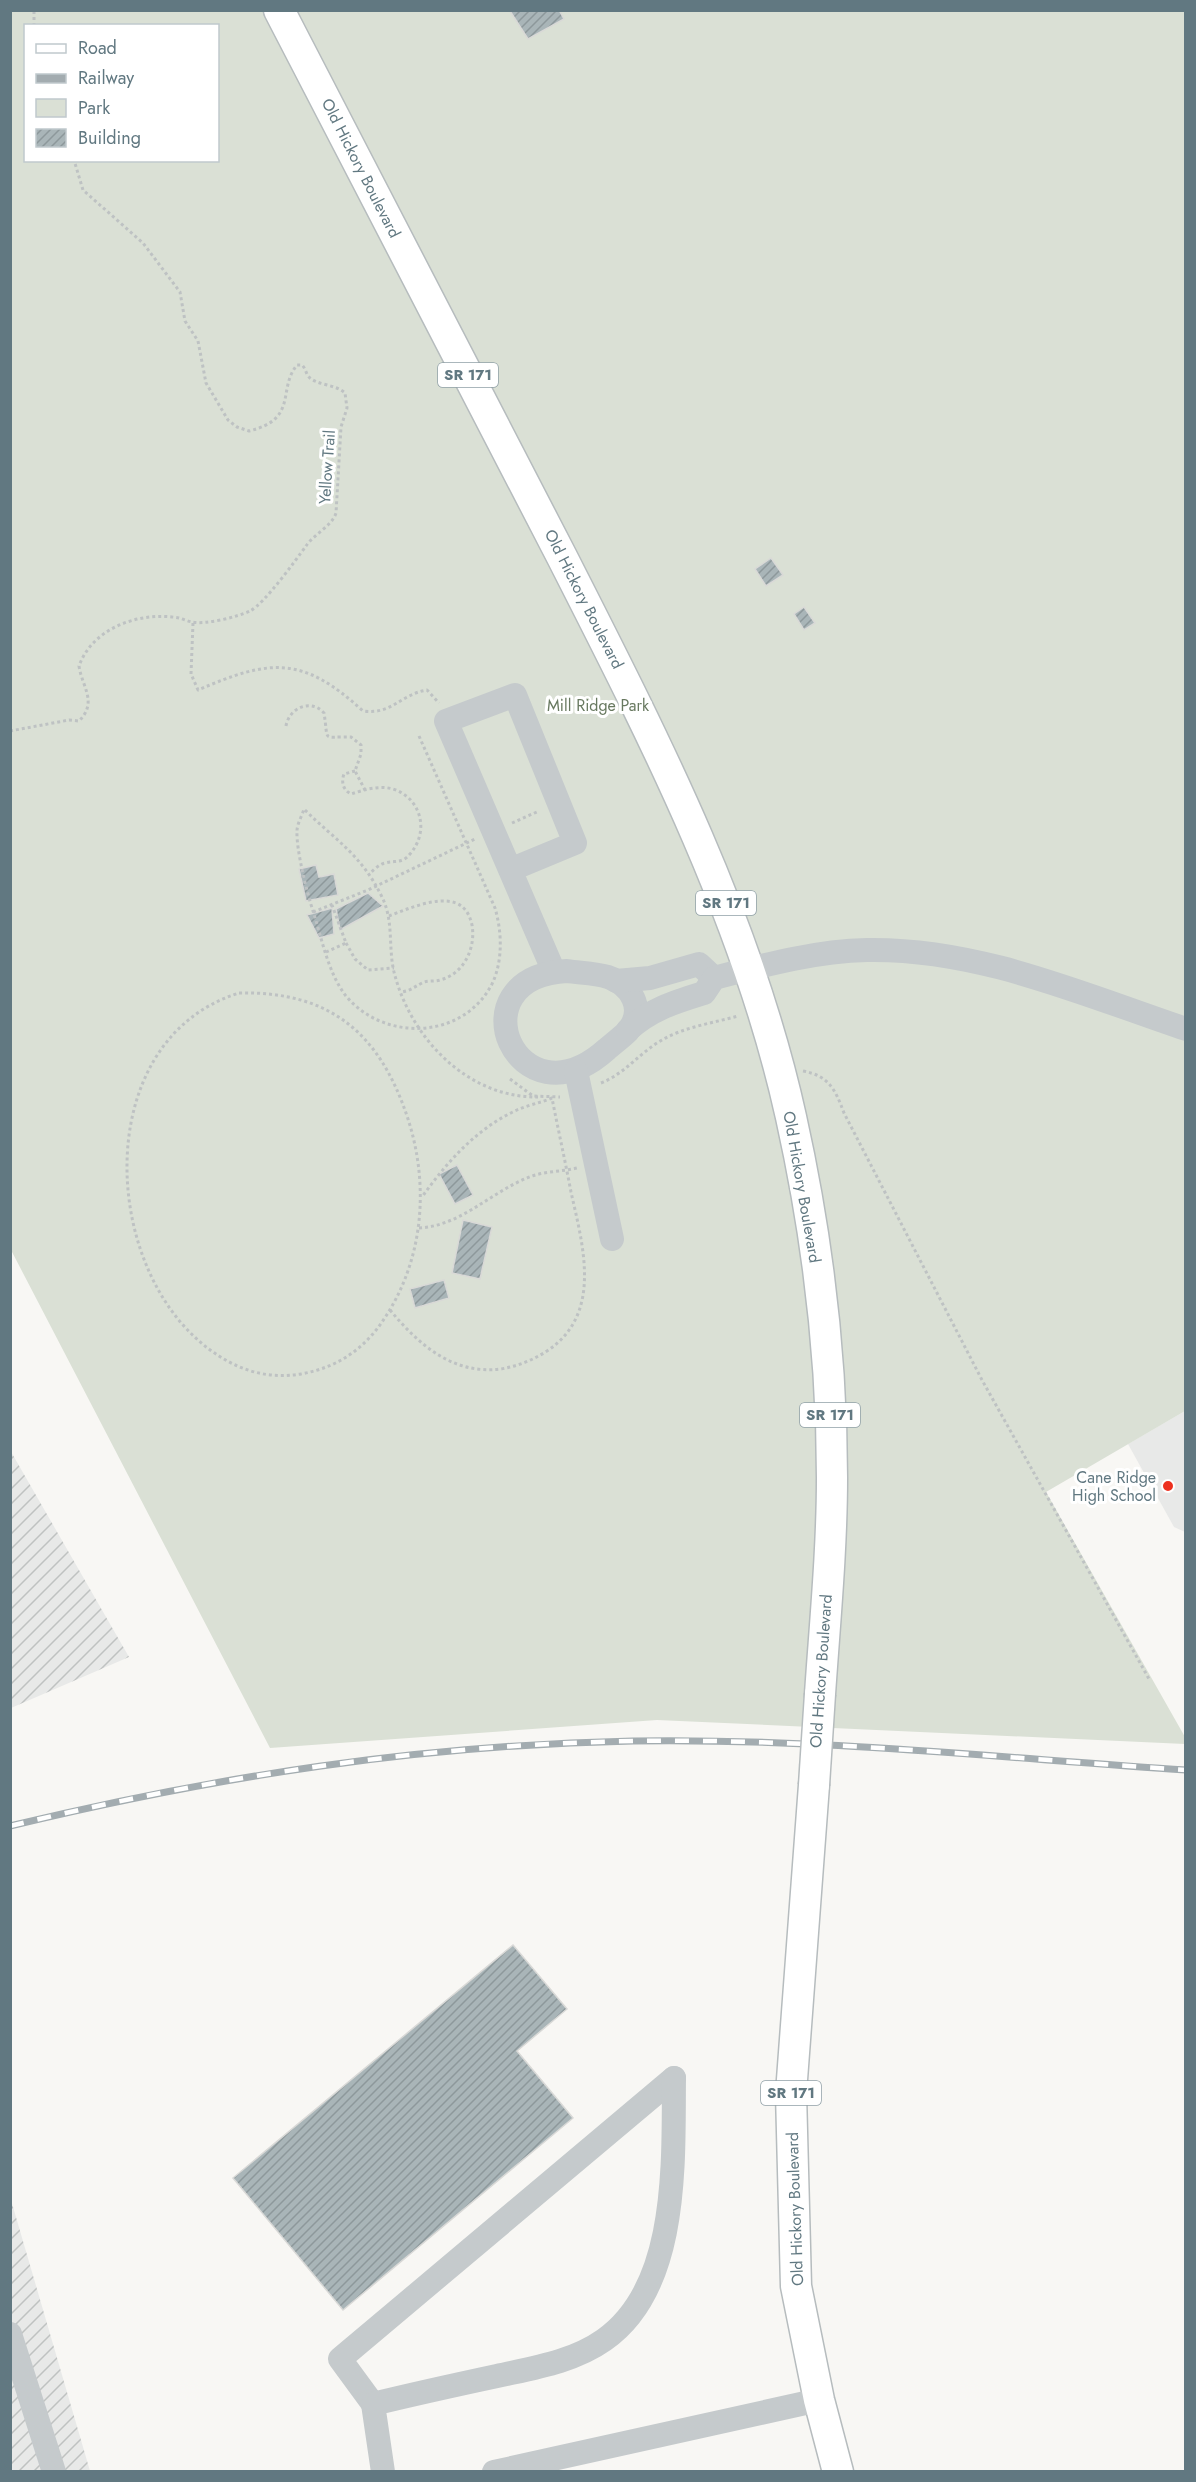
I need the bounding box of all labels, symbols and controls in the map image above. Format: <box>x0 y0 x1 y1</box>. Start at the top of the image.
legend <box>24 24 219 162</box>
text: Road <box>78 35 117 61</box>
text: Railway <box>78 65 134 91</box>
street label: Old Hickory Boulevard <box>316 94 406 242</box>
text: Park <box>78 95 110 121</box>
text: Building <box>78 125 141 151</box>
road number: SR 171 <box>438 363 498 387</box>
street label: Yellow Trail <box>313 429 341 505</box>
street label: Old Hickory Boulevard <box>539 525 629 673</box>
park label: Mill Ridge Park <box>547 694 650 717</box>
road number: SR 171 <box>696 891 756 915</box>
street label: Old Hickory Boulevard <box>777 1109 827 1265</box>
road number: SR 171 <box>800 1403 860 1427</box>
place label: Cane Ridge High School <box>1072 1466 1156 1507</box>
marker: Cane Ridge High School <box>1161 1479 1175 1493</box>
street label: Old Hickory Boulevard <box>804 1593 838 1749</box>
road number: SR 171 <box>761 2081 821 2105</box>
street label: Old Hickory Boulevard <box>781 2132 809 2286</box>

